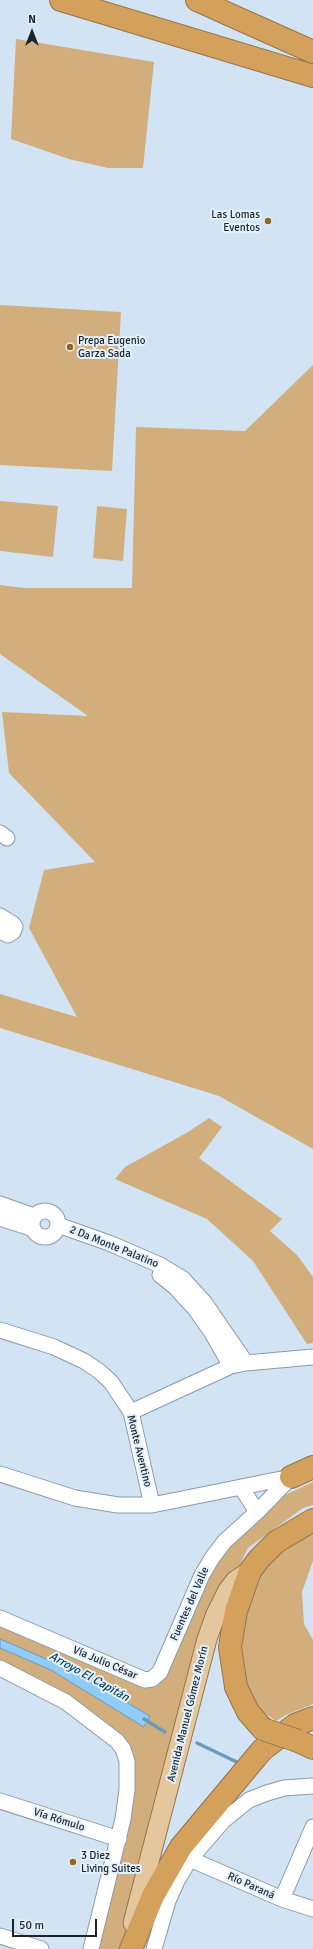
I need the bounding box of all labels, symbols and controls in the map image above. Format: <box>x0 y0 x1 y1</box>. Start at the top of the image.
north arrow <box>12 12 52 52</box>
text: N <box>28 13 36 26</box>
place label: Las Lomas Eventos <box>211 208 260 234</box>
marker: Las Lomas Eventos <box>263 216 273 226</box>
place label: Prepa Eugenio Garza Sada <box>78 334 145 360</box>
marker: Prepa Eugenio Garza Sada <box>65 342 75 352</box>
street label: 2 Da Monte Palatino <box>68 1223 160 1271</box>
street label: Monte Aventino <box>124 1414 154 1488</box>
street label: Fuentes del Valle <box>168 1565 212 1643</box>
street label: Vía Julio César <box>71 1643 139 1683</box>
street label: Avenida Manuel Gómez Morín <box>165 1645 211 1783</box>
water label: Arroyo El Capitán <box>47 1649 131 1705</box>
street label: Vía Rómulo <box>32 1806 86 1834</box>
place label: 3 Diez Living Suites <box>81 1849 141 1875</box>
marker: 3 Diez Living Suites <box>68 1857 78 1867</box>
street label: Río Paraná <box>225 1870 277 1902</box>
scale bar <box>14 1911 99 1937</box>
text: 50 m <box>19 1918 44 1933</box>

